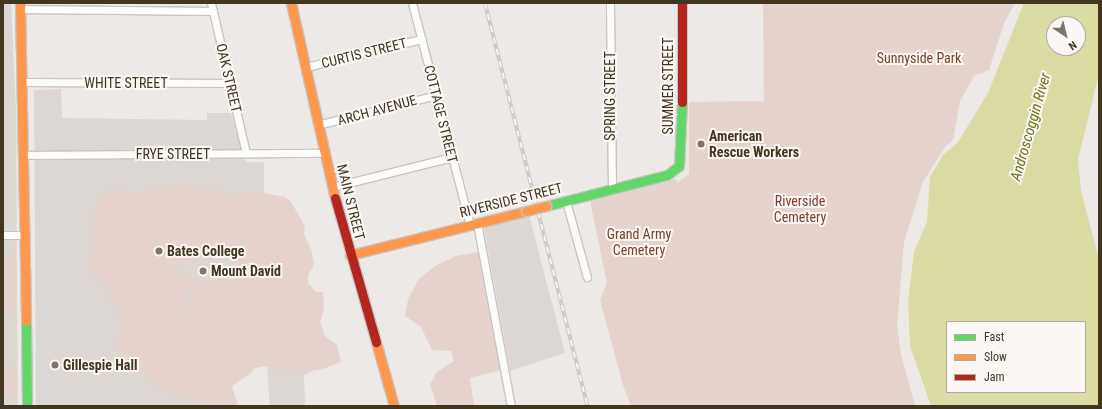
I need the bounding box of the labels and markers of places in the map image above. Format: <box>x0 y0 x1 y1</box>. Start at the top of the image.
place label: American Rescue Workers <box>709 128 799 160</box>
marker: American Rescue Workers <box>696 139 706 149</box>
place label: Bates College <box>167 243 244 259</box>
marker: Bates College <box>154 246 164 256</box>
place label: Mount David <box>211 263 281 279</box>
marker: Mount David <box>198 266 208 276</box>
place label: Gillespie Hall <box>63 357 137 373</box>
marker: Gillespie Hall <box>50 360 60 370</box>

